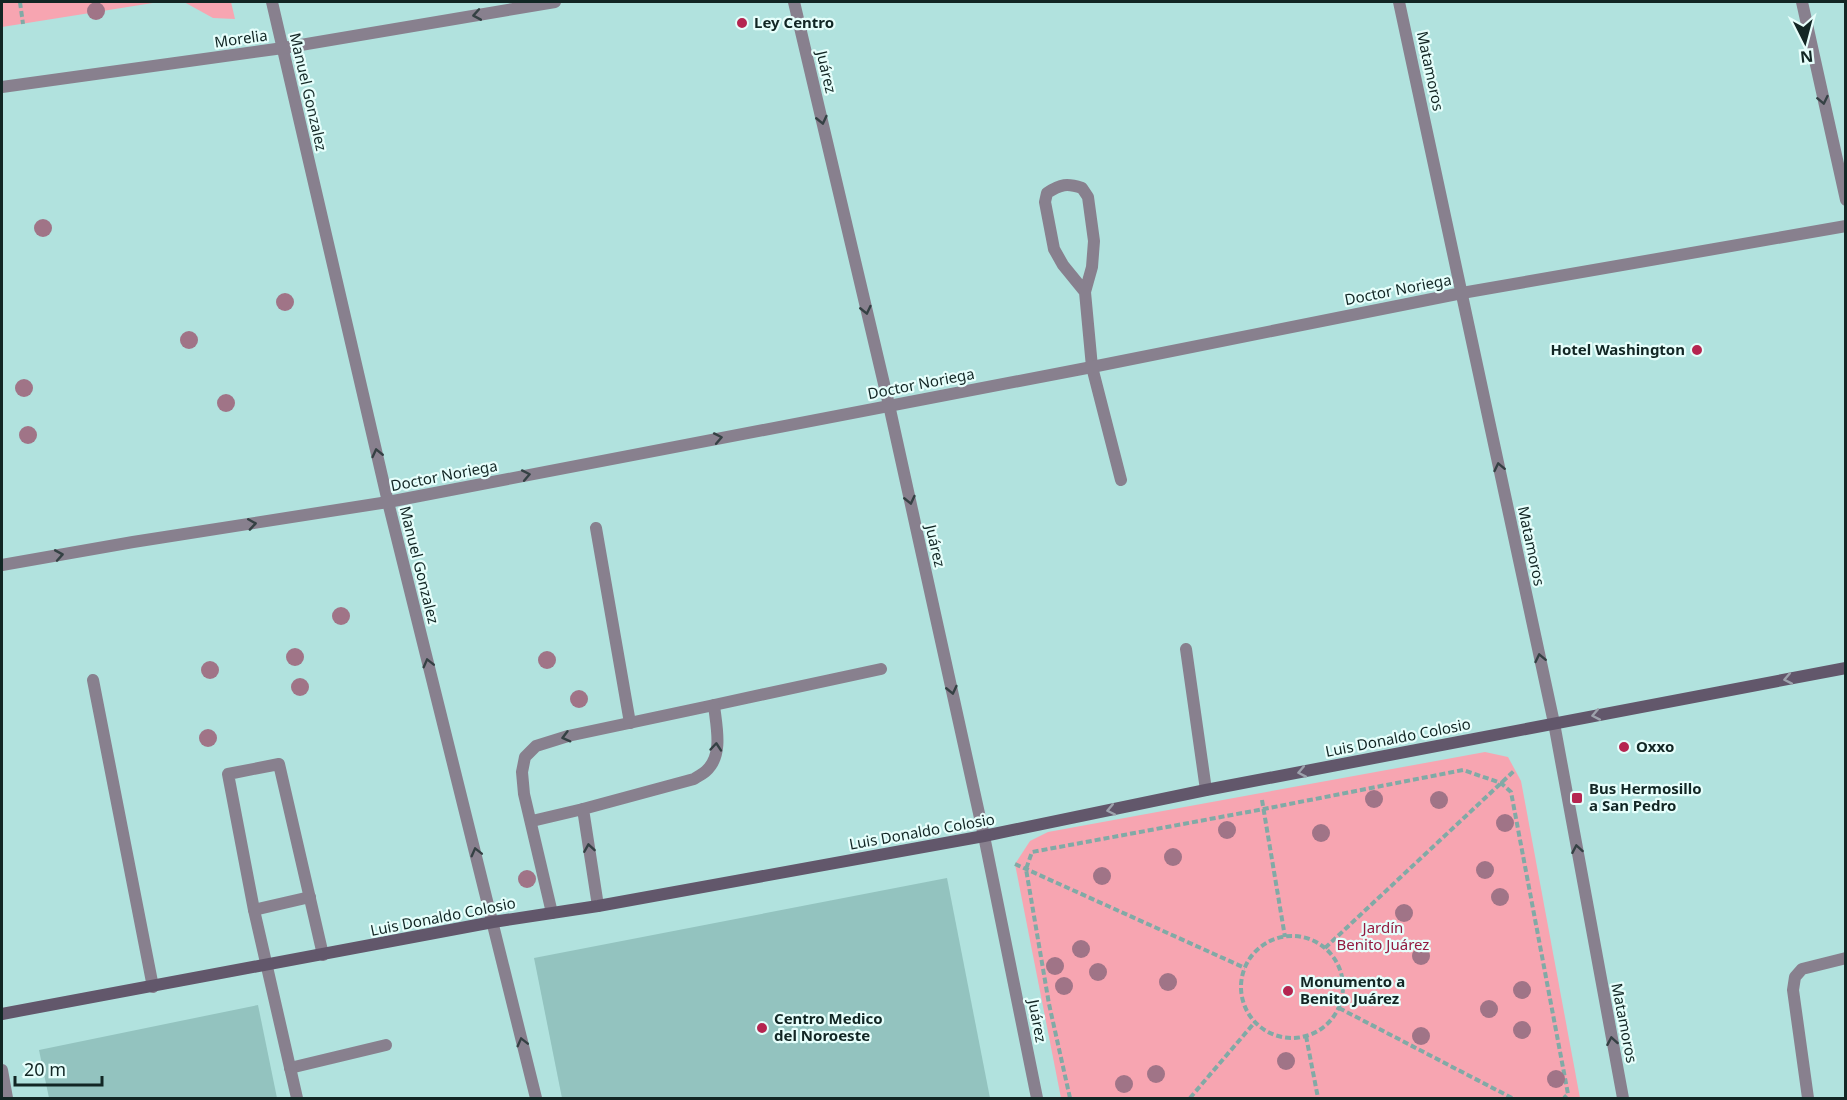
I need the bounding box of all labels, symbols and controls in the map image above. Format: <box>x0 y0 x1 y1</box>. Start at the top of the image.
one-way arrow <box>472 8 482 21</box>
place label: Ley Centro <box>754 12 834 32</box>
north arrow <box>1775 12 1835 72</box>
marker: Ley Centro <box>735 16 749 30</box>
street label: Morelia <box>213 24 269 52</box>
street label: Matamoros <box>1413 29 1449 113</box>
street label: Manuel Gonzalez <box>286 31 332 153</box>
text: N <box>1799 45 1814 69</box>
street label: Juárez <box>812 47 842 95</box>
one-way arrow <box>1816 94 1829 104</box>
one-way arrow <box>815 115 828 125</box>
street label: Doctor Noriega <box>1343 269 1453 309</box>
one-way arrow <box>859 305 872 315</box>
place label: Hotel Washington <box>1550 339 1685 359</box>
marker: Hotel Washington <box>1690 343 1704 357</box>
street label: Doctor Noriega <box>866 363 976 403</box>
one-way arrow <box>712 432 722 445</box>
one-way arrow <box>371 449 384 459</box>
street label: Doctor Noriega <box>389 455 499 495</box>
one-way arrow <box>1493 462 1506 472</box>
one-way arrow <box>521 469 531 482</box>
one-way arrow <box>902 495 915 505</box>
street label: Manuel Gonzalez <box>396 504 444 626</box>
street label: Matamoros <box>1514 504 1550 588</box>
one-way arrow <box>247 518 256 530</box>
street label: Juárez <box>921 521 951 569</box>
one-way arrow <box>54 549 64 562</box>
one-way arrow <box>1534 653 1547 663</box>
one-way arrow <box>423 658 436 668</box>
one-way arrow <box>1783 672 1793 685</box>
one-way arrow <box>945 685 958 695</box>
one-way arrow <box>1592 708 1602 721</box>
street label: Luis Donaldo Colosio <box>1324 713 1472 761</box>
one-way arrow <box>561 730 571 743</box>
place label: Oxxo <box>1636 736 1674 756</box>
marker: Oxxo <box>1617 740 1631 754</box>
one-way arrow <box>709 743 722 752</box>
one-way arrow <box>1297 765 1307 778</box>
place label: Bus Hermosillo a San Pedro <box>1589 778 1702 815</box>
marker: Bus Hermosillo a San Pedro <box>1570 791 1584 805</box>
one-way arrow <box>1106 803 1116 816</box>
street label: Luis Donaldo Colosio <box>847 808 996 854</box>
one-way arrow <box>583 843 595 852</box>
one-way arrow <box>1571 845 1584 855</box>
one-way arrow <box>470 847 483 857</box>
street label: Luis Donaldo Colosio <box>369 892 517 940</box>
park label: Jardín Benito Juárez <box>1337 917 1429 954</box>
place label: Monumento a Benito Juárez <box>1300 971 1405 1008</box>
street label: Matamoros <box>1607 981 1643 1065</box>
marker: Monumento a Benito Juárez <box>1281 984 1295 998</box>
street label: Juárez <box>1024 996 1052 1044</box>
place label: Centro Medico del Noroeste <box>774 1008 883 1045</box>
marker: Centro Medico del Noroeste <box>755 1021 769 1035</box>
one-way arrow <box>1606 1036 1618 1046</box>
one-way arrow <box>517 1037 530 1047</box>
scale bar <box>15 1049 102 1087</box>
text: 20 m <box>24 1057 66 1081</box>

